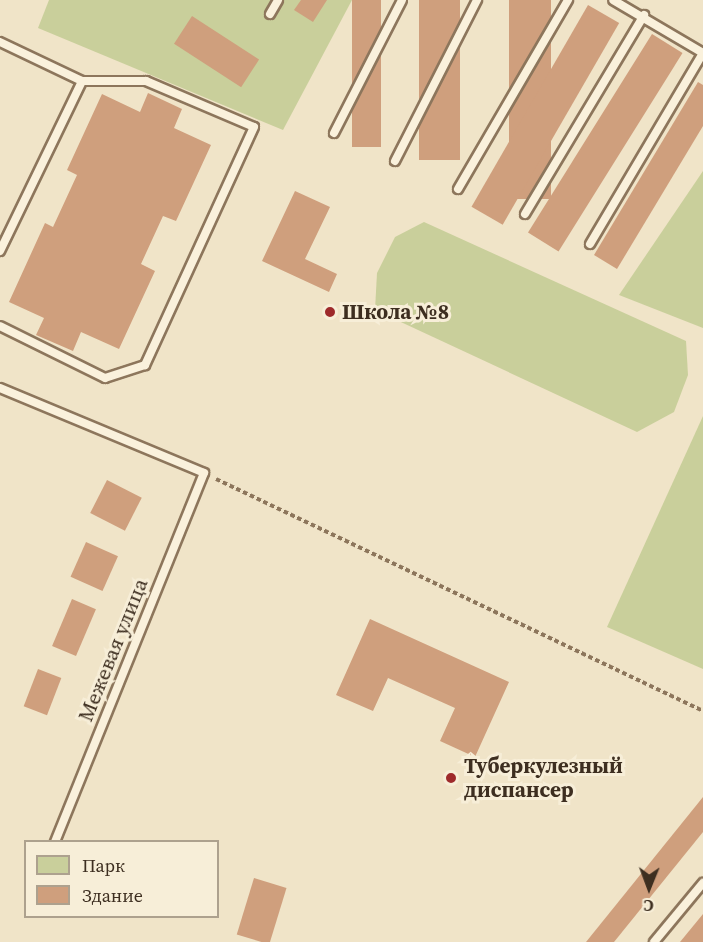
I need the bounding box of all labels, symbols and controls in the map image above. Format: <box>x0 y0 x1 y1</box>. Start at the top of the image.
place label: Школа №8 <box>342 299 449 325</box>
marker: Школа №8 <box>323 305 337 319</box>
street label: Межевая улица <box>73 575 153 725</box>
place label: Туберкулезный диспансер <box>464 753 623 803</box>
marker: Туберкулезный диспансер <box>442 769 460 787</box>
legend <box>24 840 219 918</box>
text: Парк <box>82 853 125 878</box>
north arrow <box>619 858 679 918</box>
text: Здание <box>82 883 143 908</box>
text: С <box>644 895 654 917</box>

